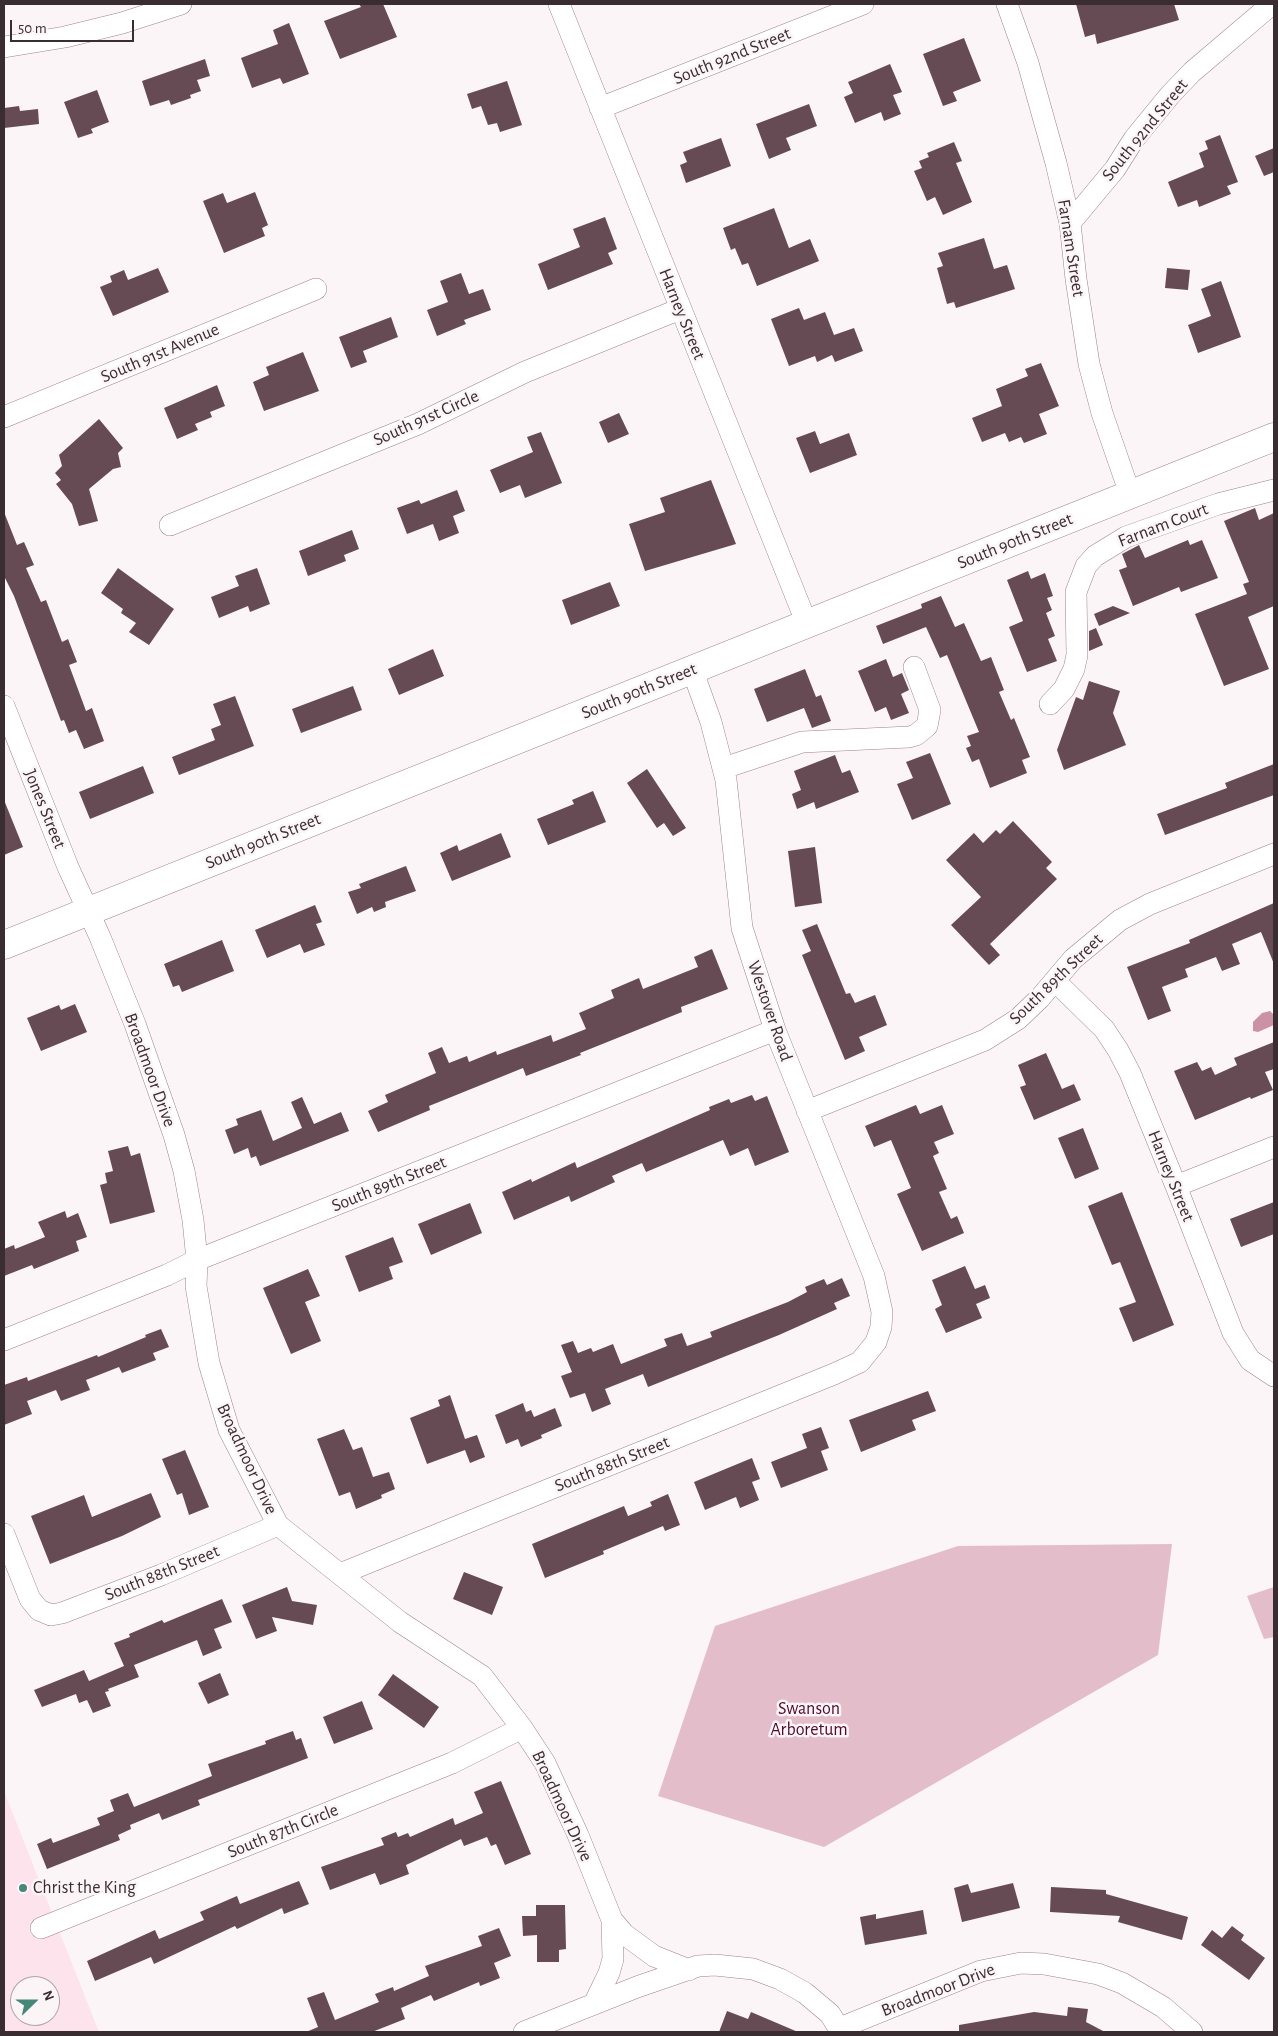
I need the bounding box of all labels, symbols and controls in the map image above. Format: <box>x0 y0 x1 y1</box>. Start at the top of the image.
scale bar <box>12 10 136 42</box>
text: 50 m <box>18 21 47 36</box>
street label: South 92nd Street <box>670 23 794 89</box>
street label: South 92nd Street <box>1097 75 1193 185</box>
street label: Farnam Street <box>1053 198 1089 298</box>
street label: Harney Street <box>654 265 710 363</box>
street label: South 91st Avenue <box>97 318 223 388</box>
street label: South 91st Circle <box>370 385 482 451</box>
street label: Farnam Court <box>1115 498 1211 552</box>
street label: South 90th Street <box>954 508 1076 574</box>
street label: South 90th Street <box>578 658 700 724</box>
street label: Jones Street <box>19 766 71 852</box>
street label: South 90th Street <box>202 808 324 874</box>
street label: South 89th Street <box>1005 929 1107 1029</box>
street label: Westover Road <box>743 958 797 1064</box>
street label: Broadmoor Drive <box>119 1010 181 1130</box>
street label: Harney Street <box>1143 1127 1199 1225</box>
street label: South 89th Street <box>329 1151 449 1217</box>
street label: Broadmoor Drive <box>212 1400 282 1518</box>
street label: South 88th Street <box>552 1431 672 1497</box>
street label: South 88th Street <box>102 1540 222 1606</box>
park label: Swanson Arboretum <box>770 1698 848 1740</box>
street label: Broadmoor Drive <box>527 1747 597 1865</box>
street label: South 87th Circle <box>224 1799 342 1863</box>
place label: Christ the King <box>33 1877 136 1899</box>
marker: Christ the King <box>17 1882 29 1894</box>
street label: Broadmoor Drive <box>878 1958 998 2022</box>
north arrow <box>10 1976 60 2026</box>
text: N <box>40 1989 56 2003</box>

